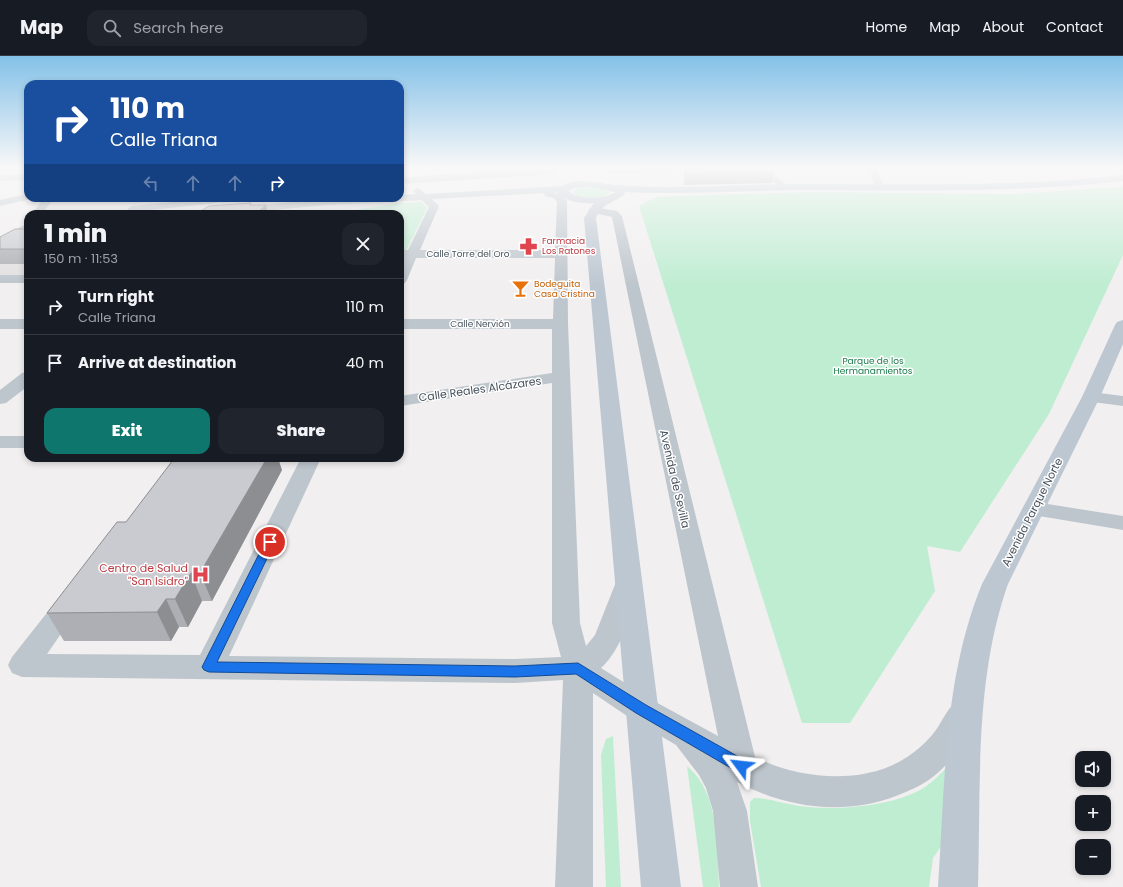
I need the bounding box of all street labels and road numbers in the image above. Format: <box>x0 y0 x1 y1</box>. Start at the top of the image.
street label: Calle Torre del Oro <box>426 248 510 260</box>
street label: Calle Nervión <box>450 318 510 330</box>
street label: Calle Reales Alcázares <box>418 372 543 406</box>
street label: Avenida de Sevilla <box>656 428 694 530</box>
street label: Avenida Parque Norte <box>998 455 1066 569</box>

